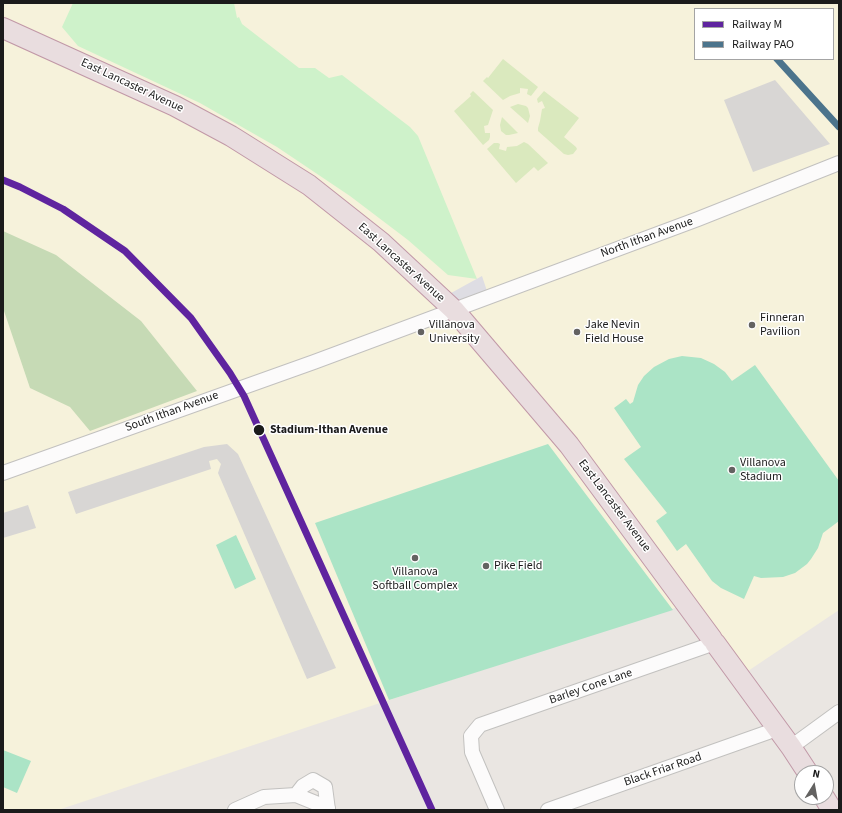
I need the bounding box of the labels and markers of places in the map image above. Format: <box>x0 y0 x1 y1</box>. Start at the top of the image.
place label: Finneran Pavilion <box>760 311 804 339</box>
place label: Villanova University <box>429 318 480 346</box>
place label: Jake Nevin Field House <box>585 318 644 346</box>
marker: Finneran Pavilion <box>747 320 757 330</box>
marker: Villanova University <box>416 327 426 337</box>
marker: Jake Nevin Field House <box>572 327 582 337</box>
marker: Stadium-Ithan Avenue <box>252 423 266 437</box>
place label: Stadium-Ithan Avenue <box>270 423 388 437</box>
place label: Villanova Stadium <box>740 456 786 484</box>
marker: Villanova Stadium <box>727 465 737 475</box>
marker: Villanova Softball Complex <box>410 553 420 563</box>
place label: Pike Field <box>494 559 542 573</box>
marker: Pike Field <box>481 561 491 571</box>
place label: Villanova Softball Complex <box>372 565 458 593</box>

